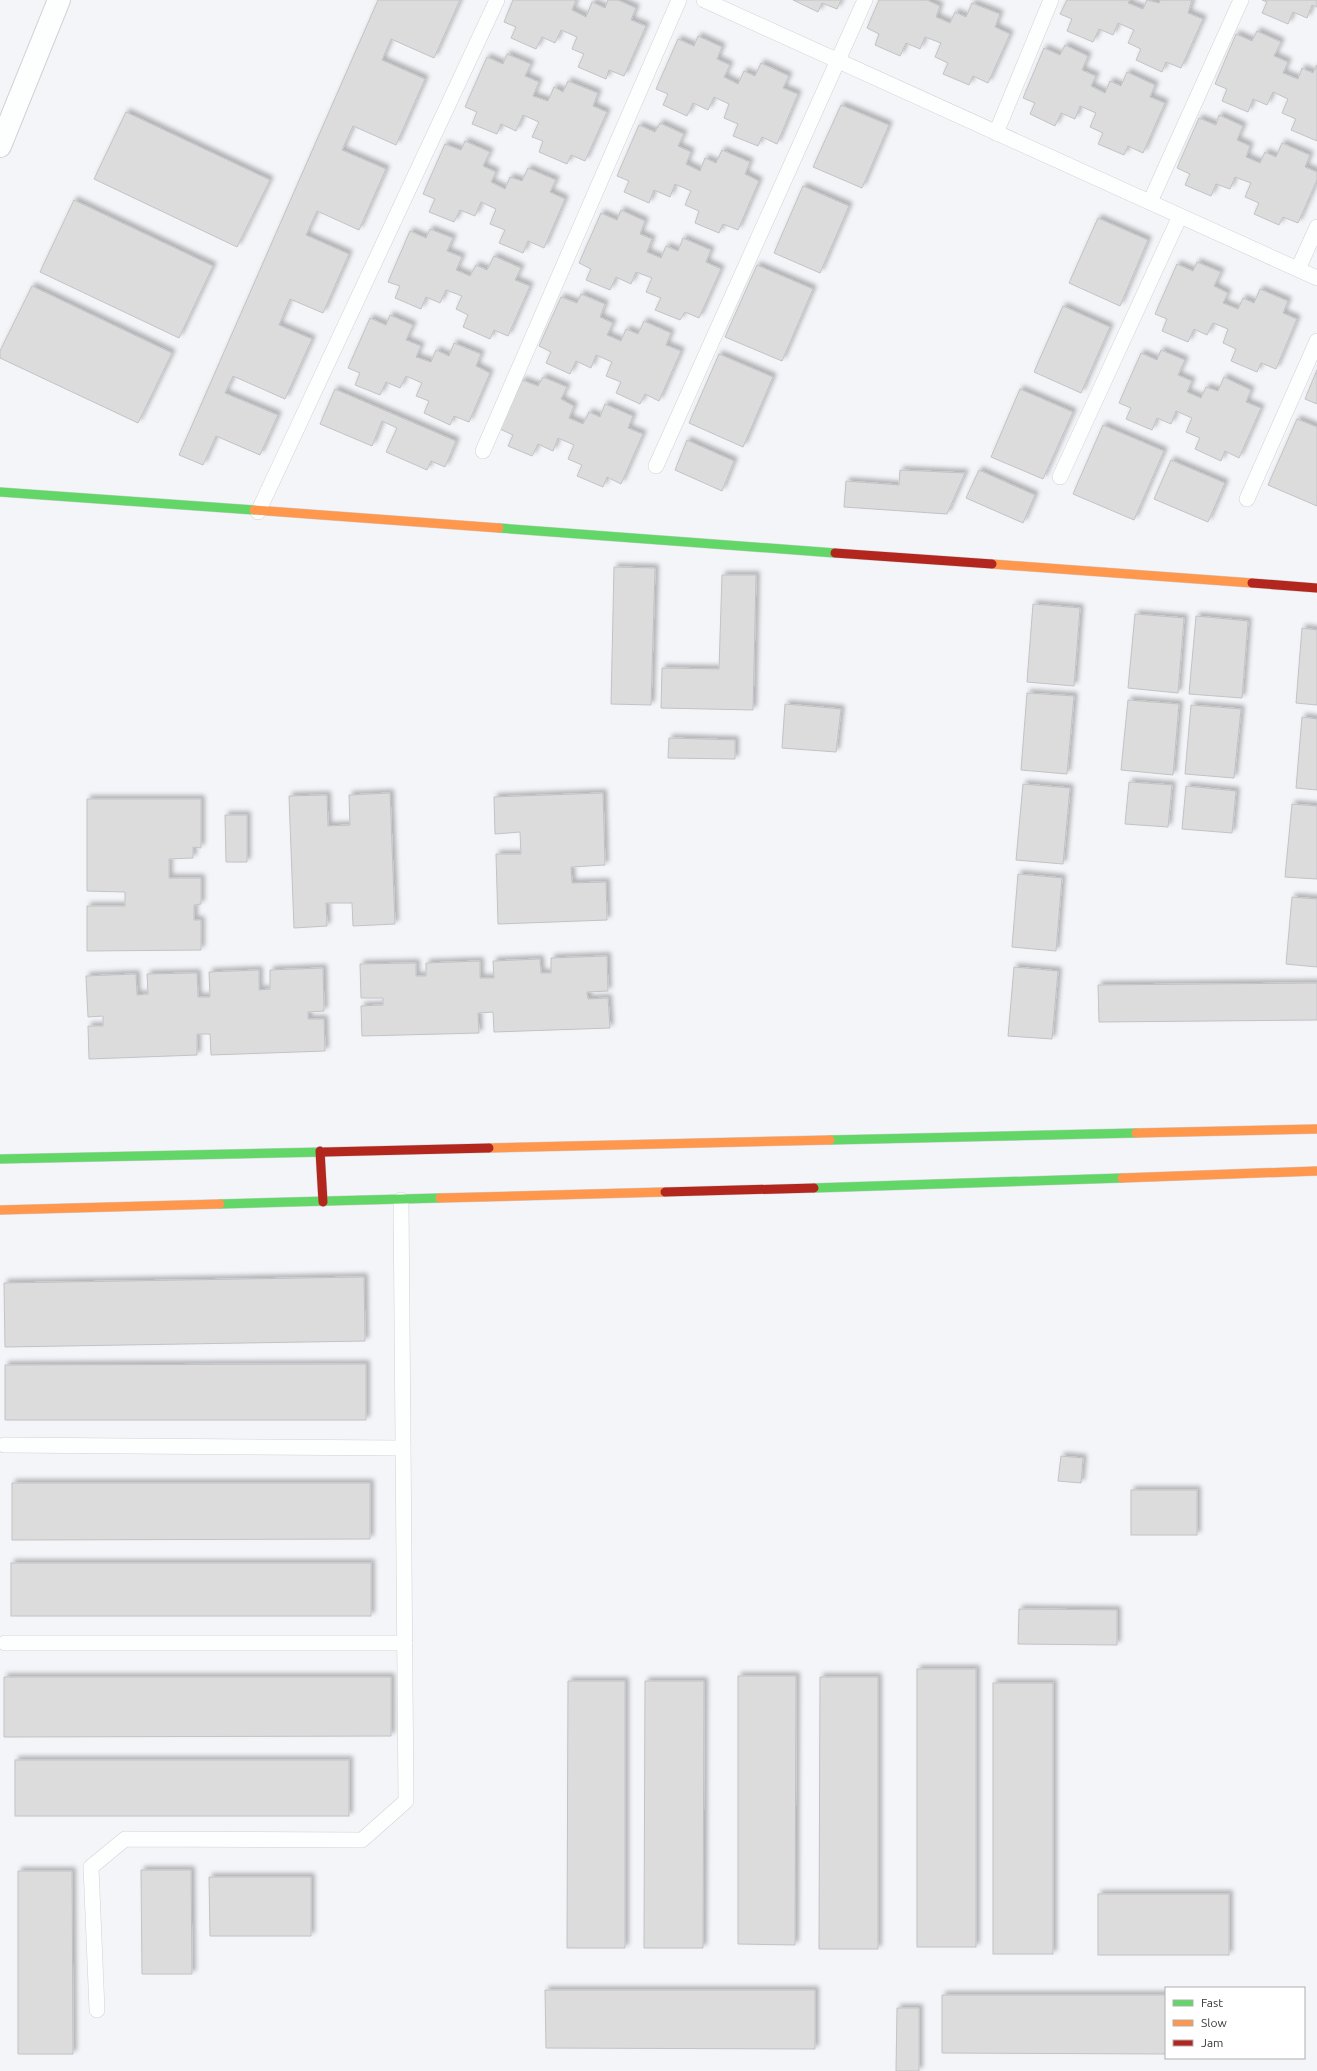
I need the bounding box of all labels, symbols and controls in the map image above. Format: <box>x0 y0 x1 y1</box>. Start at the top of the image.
legend <box>1165 1987 1305 2059</box>
text: Fast <box>1201 1996 1223 2009</box>
text: Slow <box>1201 2016 1227 2029</box>
text: Jam <box>1201 2036 1223 2049</box>

